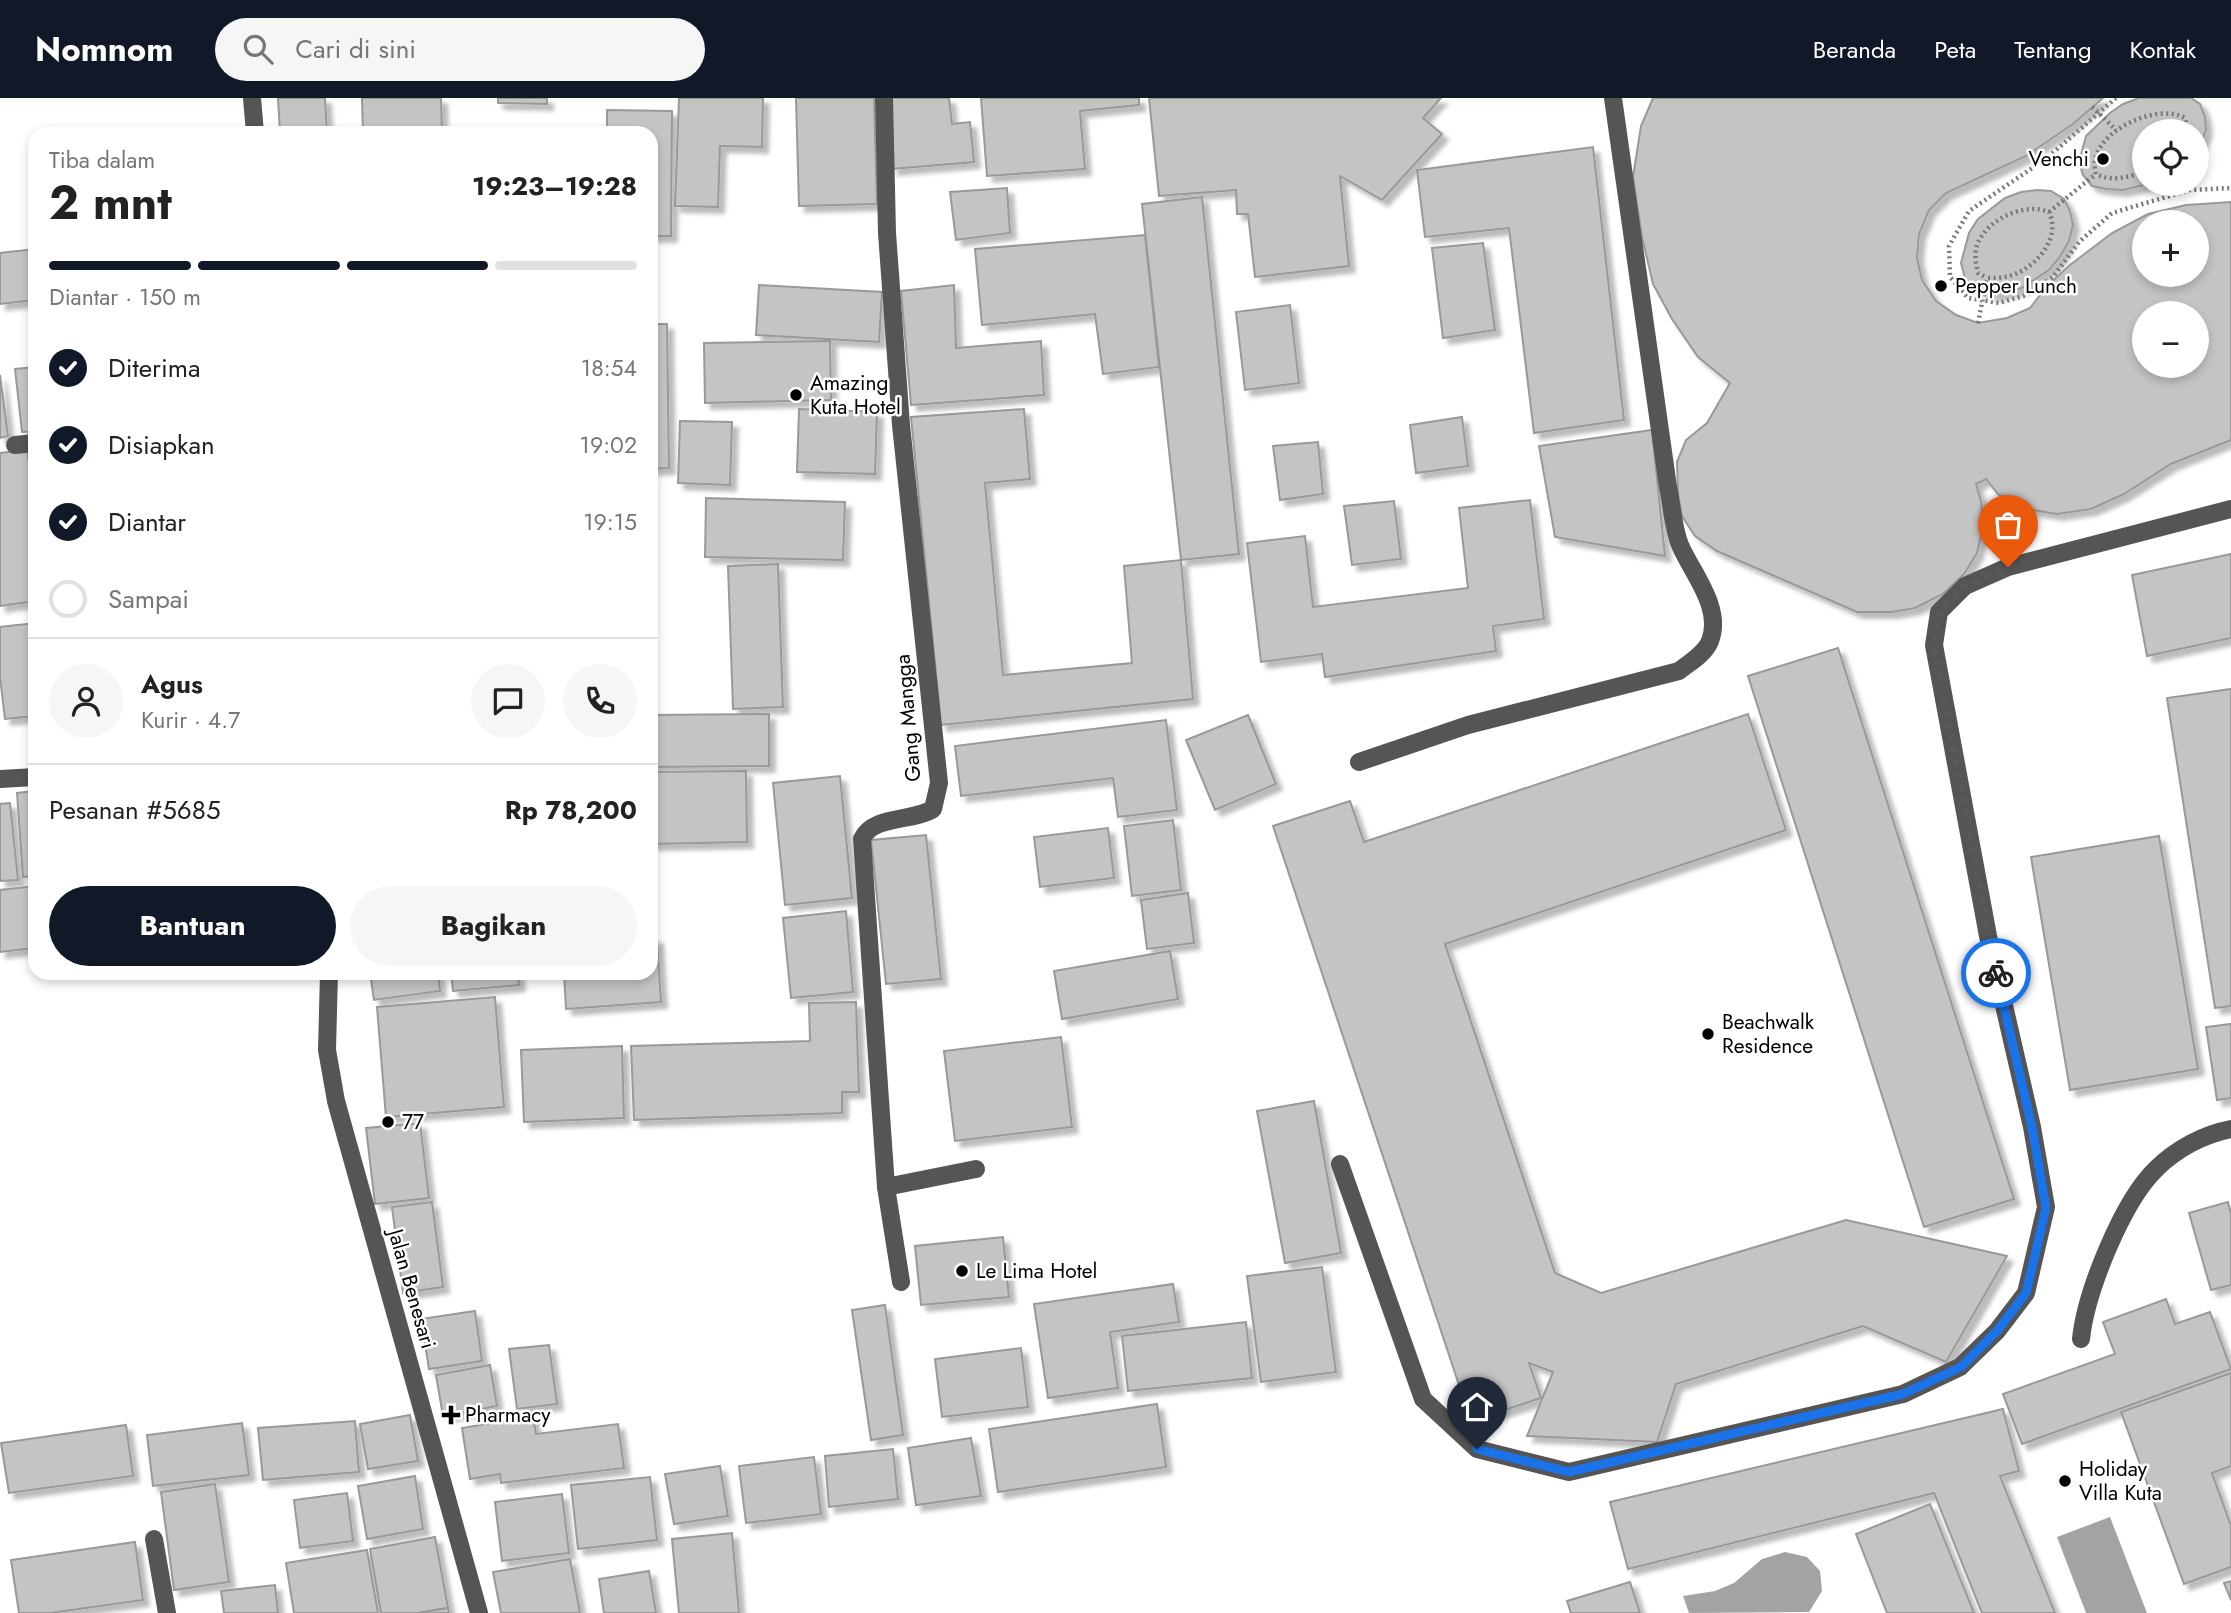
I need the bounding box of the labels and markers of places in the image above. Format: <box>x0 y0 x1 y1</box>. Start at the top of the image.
place label: Venchi <box>2028 144 2089 174</box>
marker: Venchi <box>2095 151 2111 167</box>
place label: Pepper Lunch <box>1955 271 2077 301</box>
marker: Pepper Lunch <box>1933 278 1949 294</box>
place label: Amazing Kuta Hotel <box>810 368 901 422</box>
marker: Amazing Kuta Hotel <box>788 387 804 403</box>
pin <box>1978 495 2038 567</box>
place label: Beachwalk Residence <box>1722 1007 1815 1061</box>
marker: Beachwalk Residence <box>1700 1026 1716 1042</box>
place label: 77 <box>402 1107 424 1137</box>
marker: 77 <box>380 1114 396 1130</box>
place label: Le Lima Hotel <box>976 1256 1097 1286</box>
marker: Le Lima Hotel <box>954 1263 970 1279</box>
pin <box>1447 1377 1507 1449</box>
place label: Pharmacy <box>465 1400 551 1430</box>
marker: Pharmacy <box>443 1407 459 1423</box>
place label: Holiday Villa Kuta <box>2079 1454 2162 1508</box>
marker: Holiday Villa Kuta <box>2057 1473 2073 1489</box>

